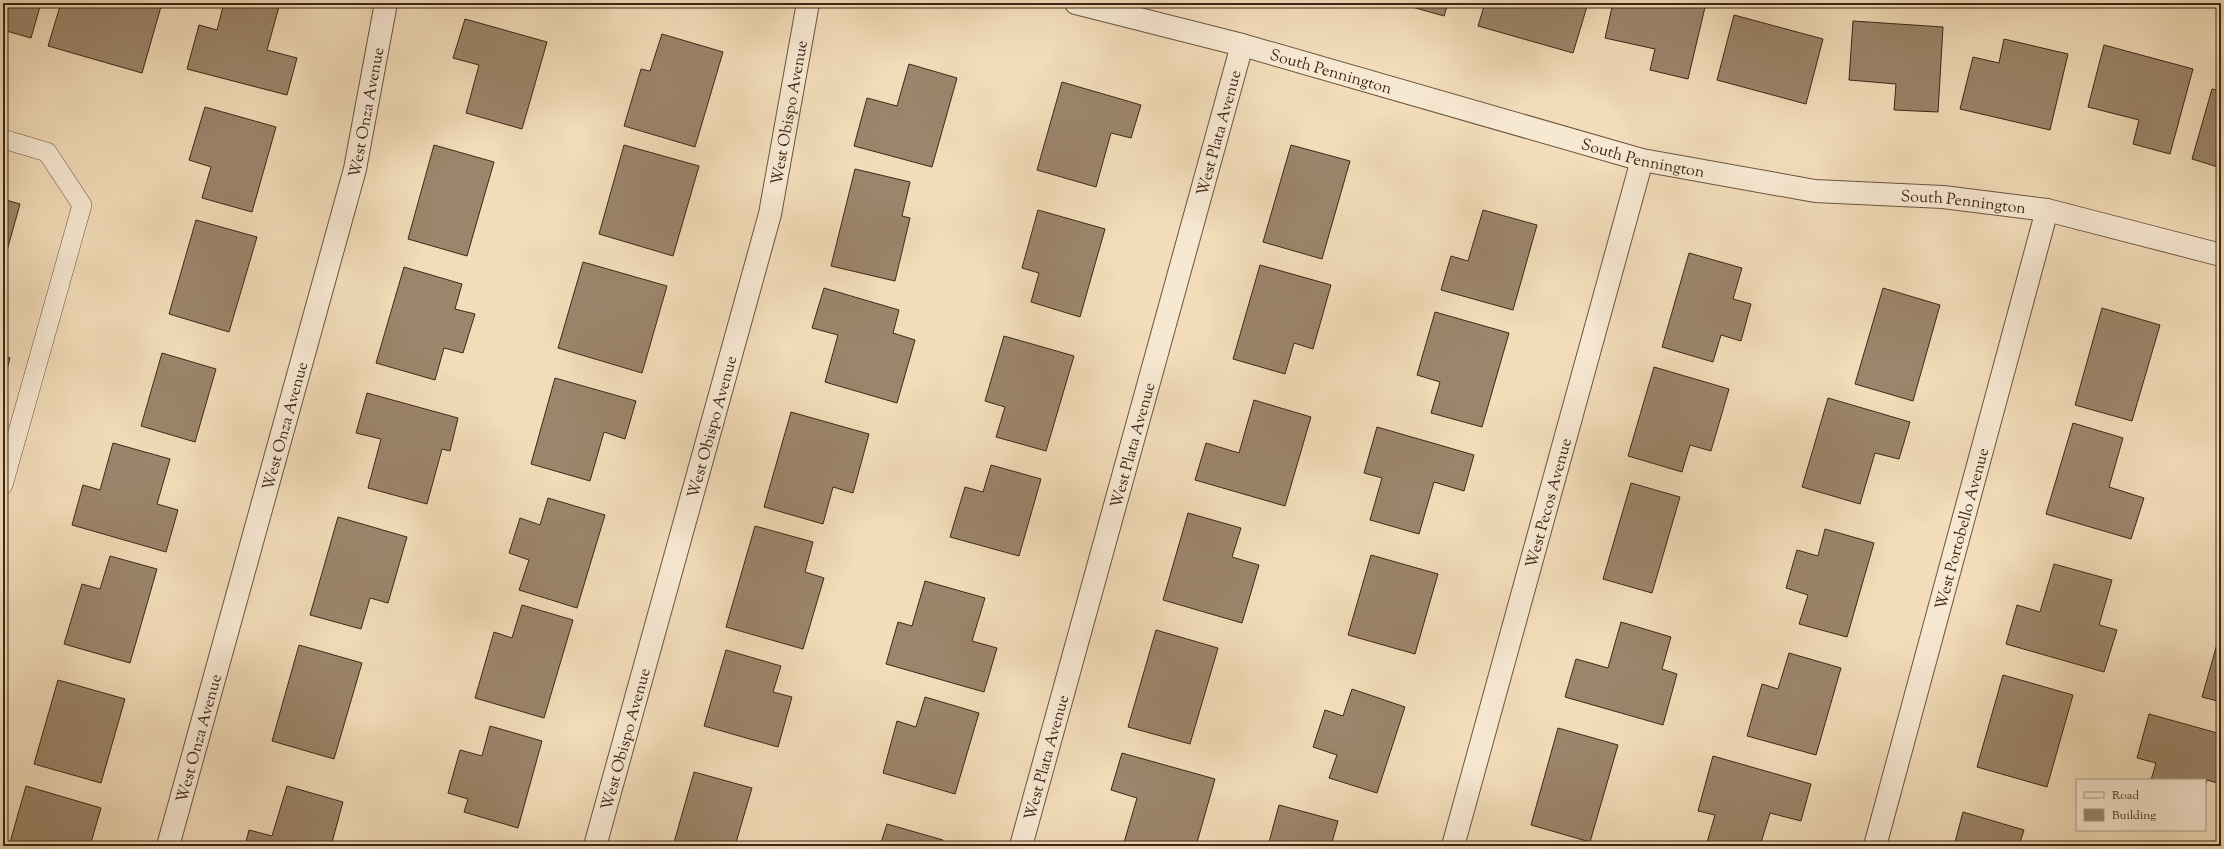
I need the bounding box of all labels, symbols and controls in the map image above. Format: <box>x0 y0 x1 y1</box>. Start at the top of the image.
street label: West Obispo Avenue <box>766 39 815 187</box>
street label: South Pennington <box>1267 45 1395 102</box>
street label: West Onza Avenue <box>344 46 391 181</box>
street label: West Plata Avenue <box>1192 68 1249 199</box>
street label: South Pennington <box>1578 134 1707 185</box>
street label: South Pennington <box>1900 186 2028 221</box>
street label: West Obispo Avenue <box>683 354 744 501</box>
street label: West Onza Avenue <box>258 360 315 493</box>
street label: West Plata Avenue <box>1106 380 1162 511</box>
street label: West Pecos Avenue <box>1521 436 1579 571</box>
street label: West Portobello Avenue <box>1930 446 1996 613</box>
street label: West Obispo Avenue <box>596 666 658 813</box>
street label: West Onza Avenue <box>172 672 229 806</box>
street label: West Plata Avenue <box>1020 693 1076 823</box>
legend <box>2076 779 2206 831</box>
text: Road <box>2112 787 2139 805</box>
text: Building <box>2112 807 2156 825</box>

